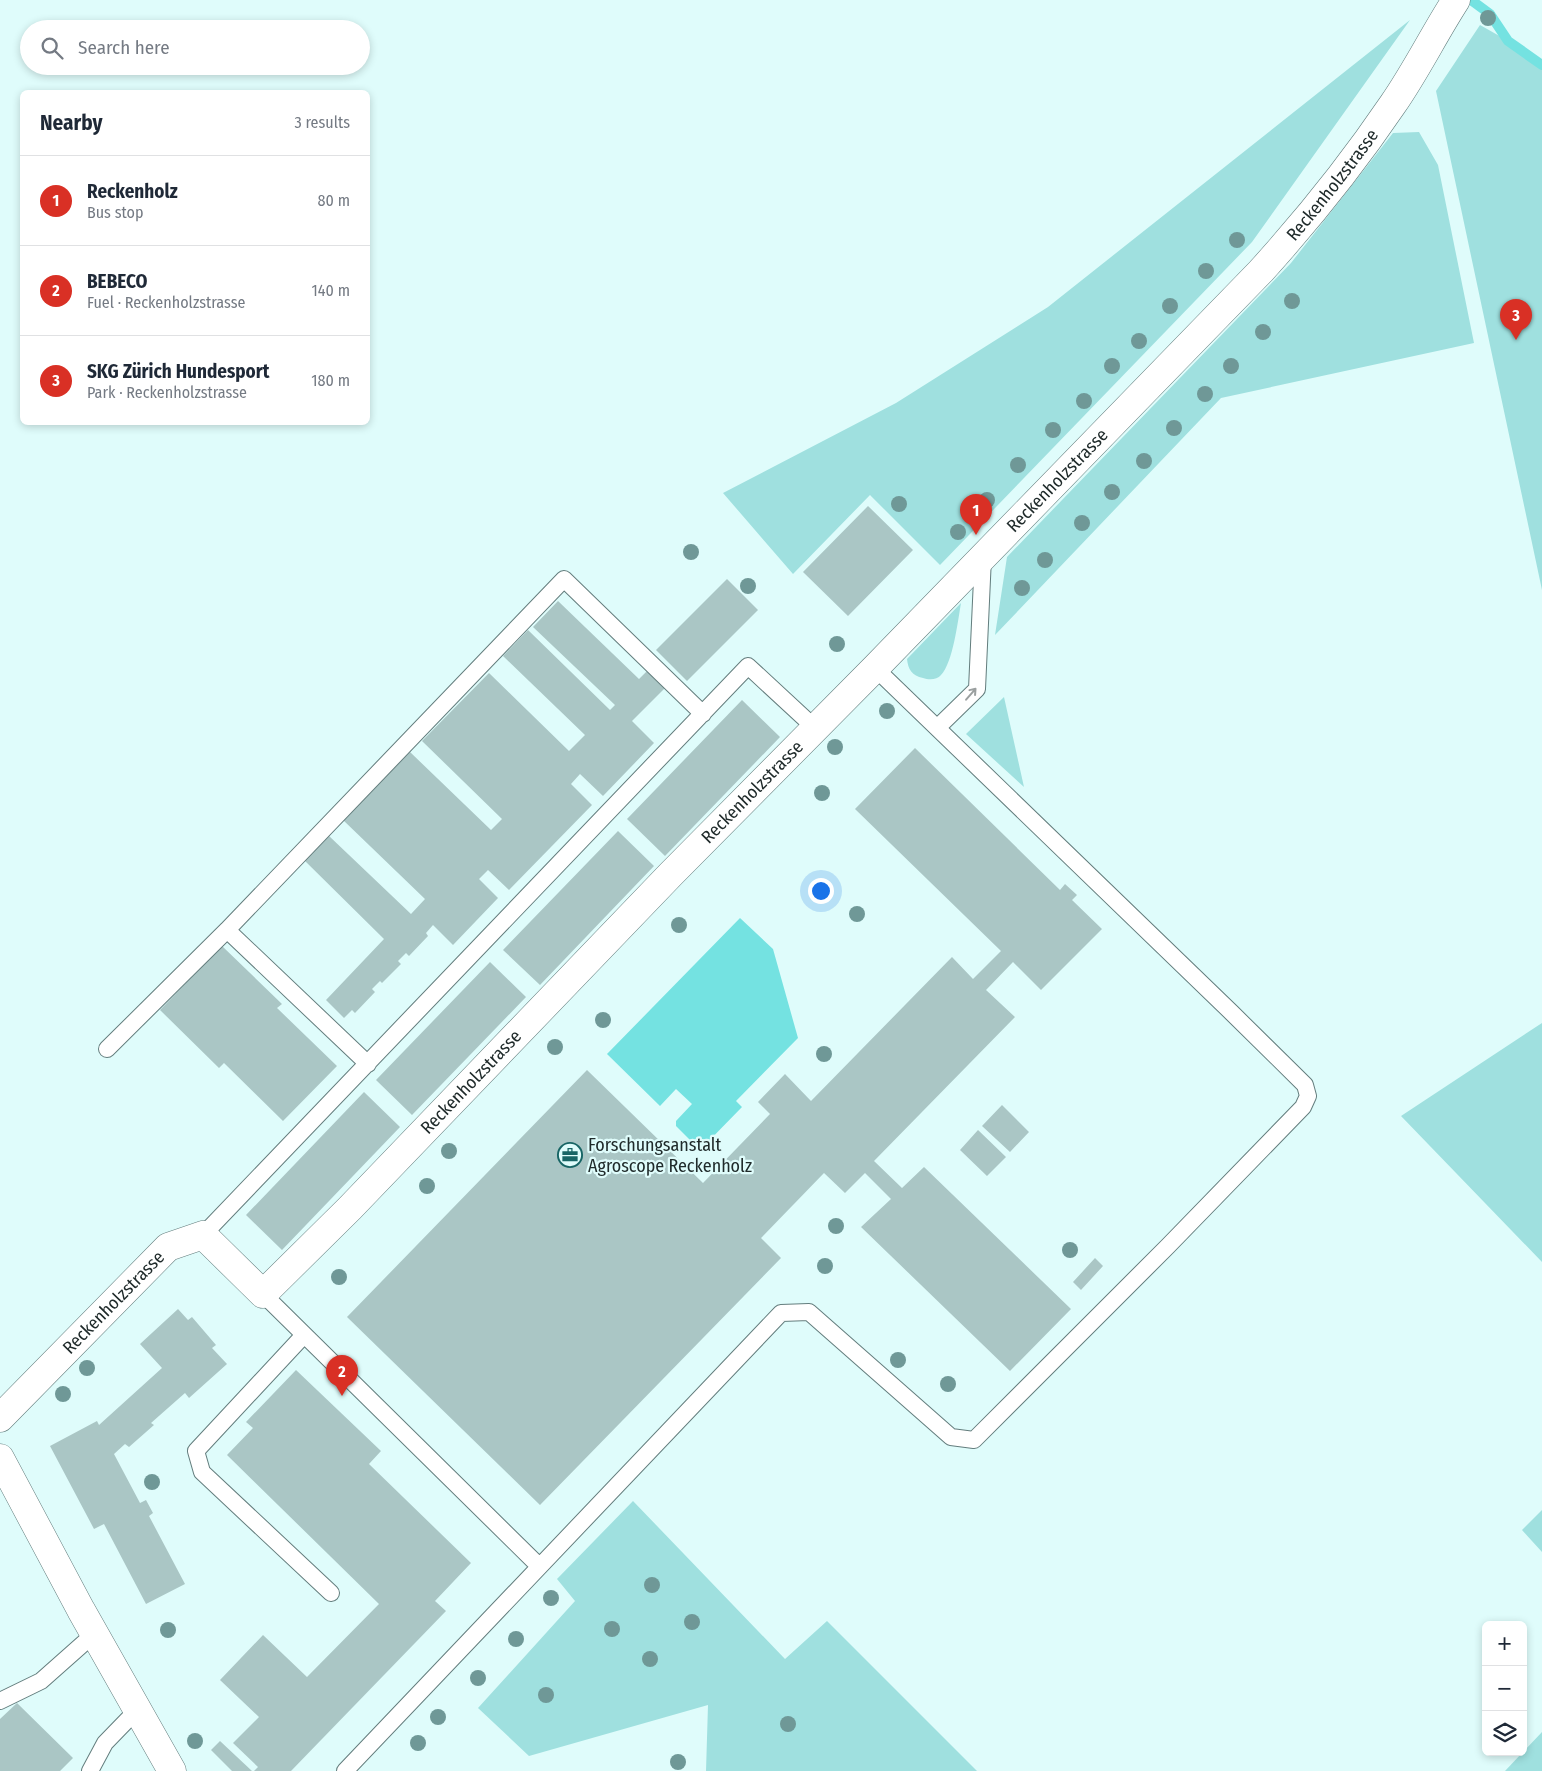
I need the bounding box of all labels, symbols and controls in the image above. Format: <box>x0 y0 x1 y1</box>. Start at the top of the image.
search box <box>20 20 370 75</box>
icon: search <box>38 34 66 62</box>
text: Search here <box>78 36 170 59</box>
text: Nearby <box>40 110 102 136</box>
text: 3 results <box>294 113 350 132</box>
street label: Reckenholzstrasse <box>1282 125 1383 245</box>
text: Reckenholz <box>87 180 178 203</box>
text: 1 <box>53 191 59 210</box>
text: 80 m <box>318 191 350 210</box>
text: Bus stop <box>87 203 143 222</box>
text: BEBECO <box>87 270 148 293</box>
text: 2 <box>52 281 60 300</box>
text: 140 m <box>312 281 350 300</box>
text: Fuel · Reckenholzstrasse <box>87 293 245 312</box>
pin: 3 <box>1500 299 1532 340</box>
text: SKG Zürich Hundesport <box>87 360 269 383</box>
text: 3 <box>52 371 60 390</box>
text: 180 m <box>311 371 350 390</box>
text: Park · Reckenholzstrasse <box>87 383 247 402</box>
street label: Reckenholzstrasse <box>1002 424 1113 537</box>
pin: 1 <box>960 494 992 535</box>
one-way arrow <box>966 687 977 700</box>
street label: Reckenholzstrasse <box>697 736 808 848</box>
your location <box>808 878 834 904</box>
street label: Reckenholzstrasse <box>416 1025 526 1139</box>
place label: Forschungsanstalt Agroscope Reckenholz <box>588 1134 752 1177</box>
office icon: Forschungsanstalt Agroscope Reckenholz <box>557 1142 583 1168</box>
street label: Reckenholzstrasse <box>58 1246 169 1359</box>
pin: 2 <box>326 1355 358 1396</box>
map controls <box>1482 1621 1527 1756</box>
button: + <box>1482 1621 1527 1666</box>
button: − <box>1482 1666 1527 1711</box>
button: layers <box>1482 1711 1527 1756</box>

